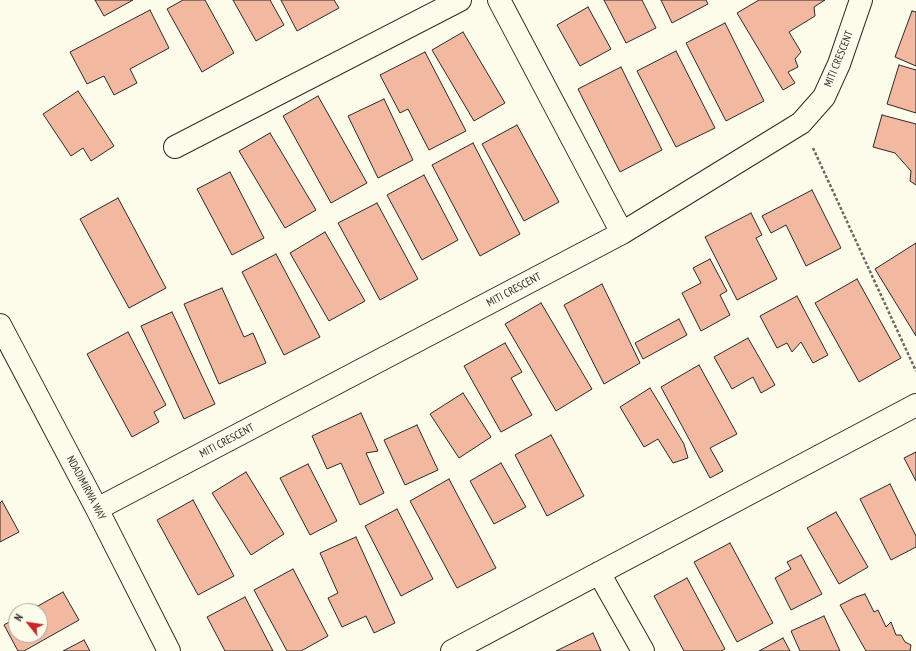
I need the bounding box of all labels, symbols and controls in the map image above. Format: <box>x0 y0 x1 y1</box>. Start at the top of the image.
street label: MITI CRESCENT <box>822 29 856 89</box>
street label: MITI CRESCENT <box>485 270 543 310</box>
street label: MITI CRESCENT <box>198 421 256 461</box>
street label: NDADIMIRWA WAY <box>64 454 108 522</box>
north arrow <box>8 603 48 643</box>
text: N <box>11 611 26 624</box>

